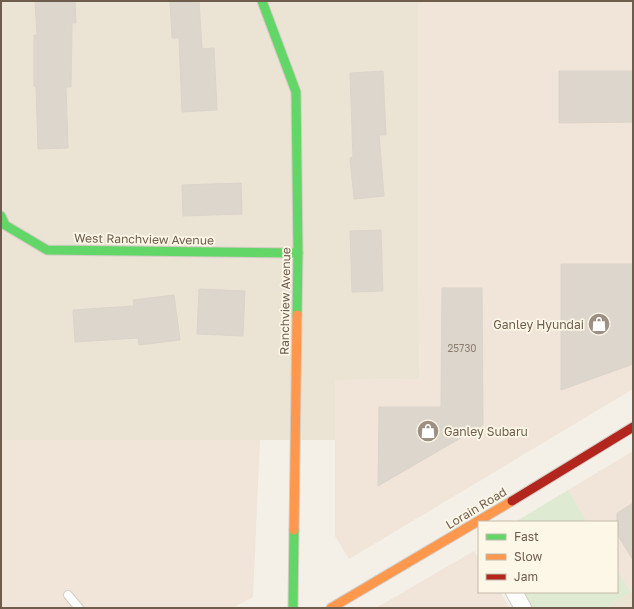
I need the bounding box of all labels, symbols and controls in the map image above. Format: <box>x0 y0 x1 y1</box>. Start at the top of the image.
street label: West Ranchview Avenue <box>74 230 214 248</box>
street label: Ranchview Avenue <box>277 247 293 355</box>
shop icon: Ganley Hyundai <box>586 311 612 337</box>
place label: Ganley Hyundai <box>493 317 584 332</box>
house number: 25730 <box>448 342 476 354</box>
shop icon: Ganley Subaru <box>415 418 441 444</box>
place label: Ganley Subaru <box>444 424 528 439</box>
street label: Lorain Road <box>443 484 509 532</box>
legend <box>478 521 618 593</box>
text: Fast <box>514 529 539 544</box>
text: Slow <box>514 549 542 564</box>
text: Jam <box>514 569 538 584</box>

